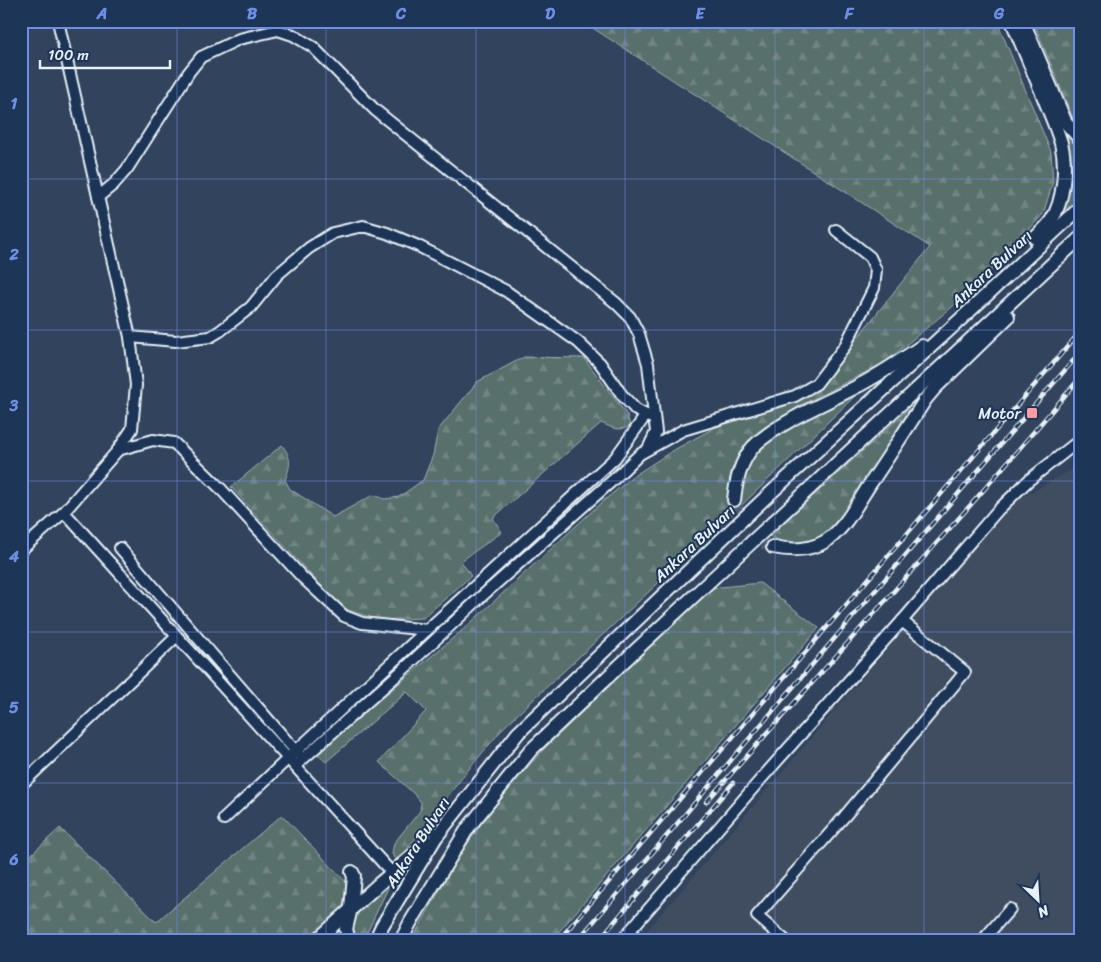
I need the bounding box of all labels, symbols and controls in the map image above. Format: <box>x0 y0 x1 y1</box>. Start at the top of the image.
text: A <box>96 0 107 28</box>
text: B <box>247 0 258 28</box>
text: C <box>395 0 407 28</box>
text: D <box>545 0 555 28</box>
text: E <box>696 0 706 28</box>
text: F <box>844 0 855 28</box>
text: G <box>993 0 1005 28</box>
scale bar <box>40 38 170 70</box>
text: 100 m <box>48 42 89 68</box>
text: 1 <box>11 89 18 118</box>
street label: Ankara Bulvarı <box>943 222 1039 315</box>
text: 2 <box>8 240 19 269</box>
text: 3 <box>9 391 19 420</box>
place label: Motor <box>978 399 1022 428</box>
marker: Motor <box>1025 406 1039 420</box>
street label: Ankara Bulvarı <box>646 497 742 590</box>
text: 4 <box>8 542 19 571</box>
text: 5 <box>9 693 19 722</box>
street label: Ankara Bulvarı <box>376 791 458 895</box>
text: 6 <box>8 845 19 874</box>
north arrow <box>1014 874 1064 924</box>
text: N <box>1033 898 1054 925</box>

